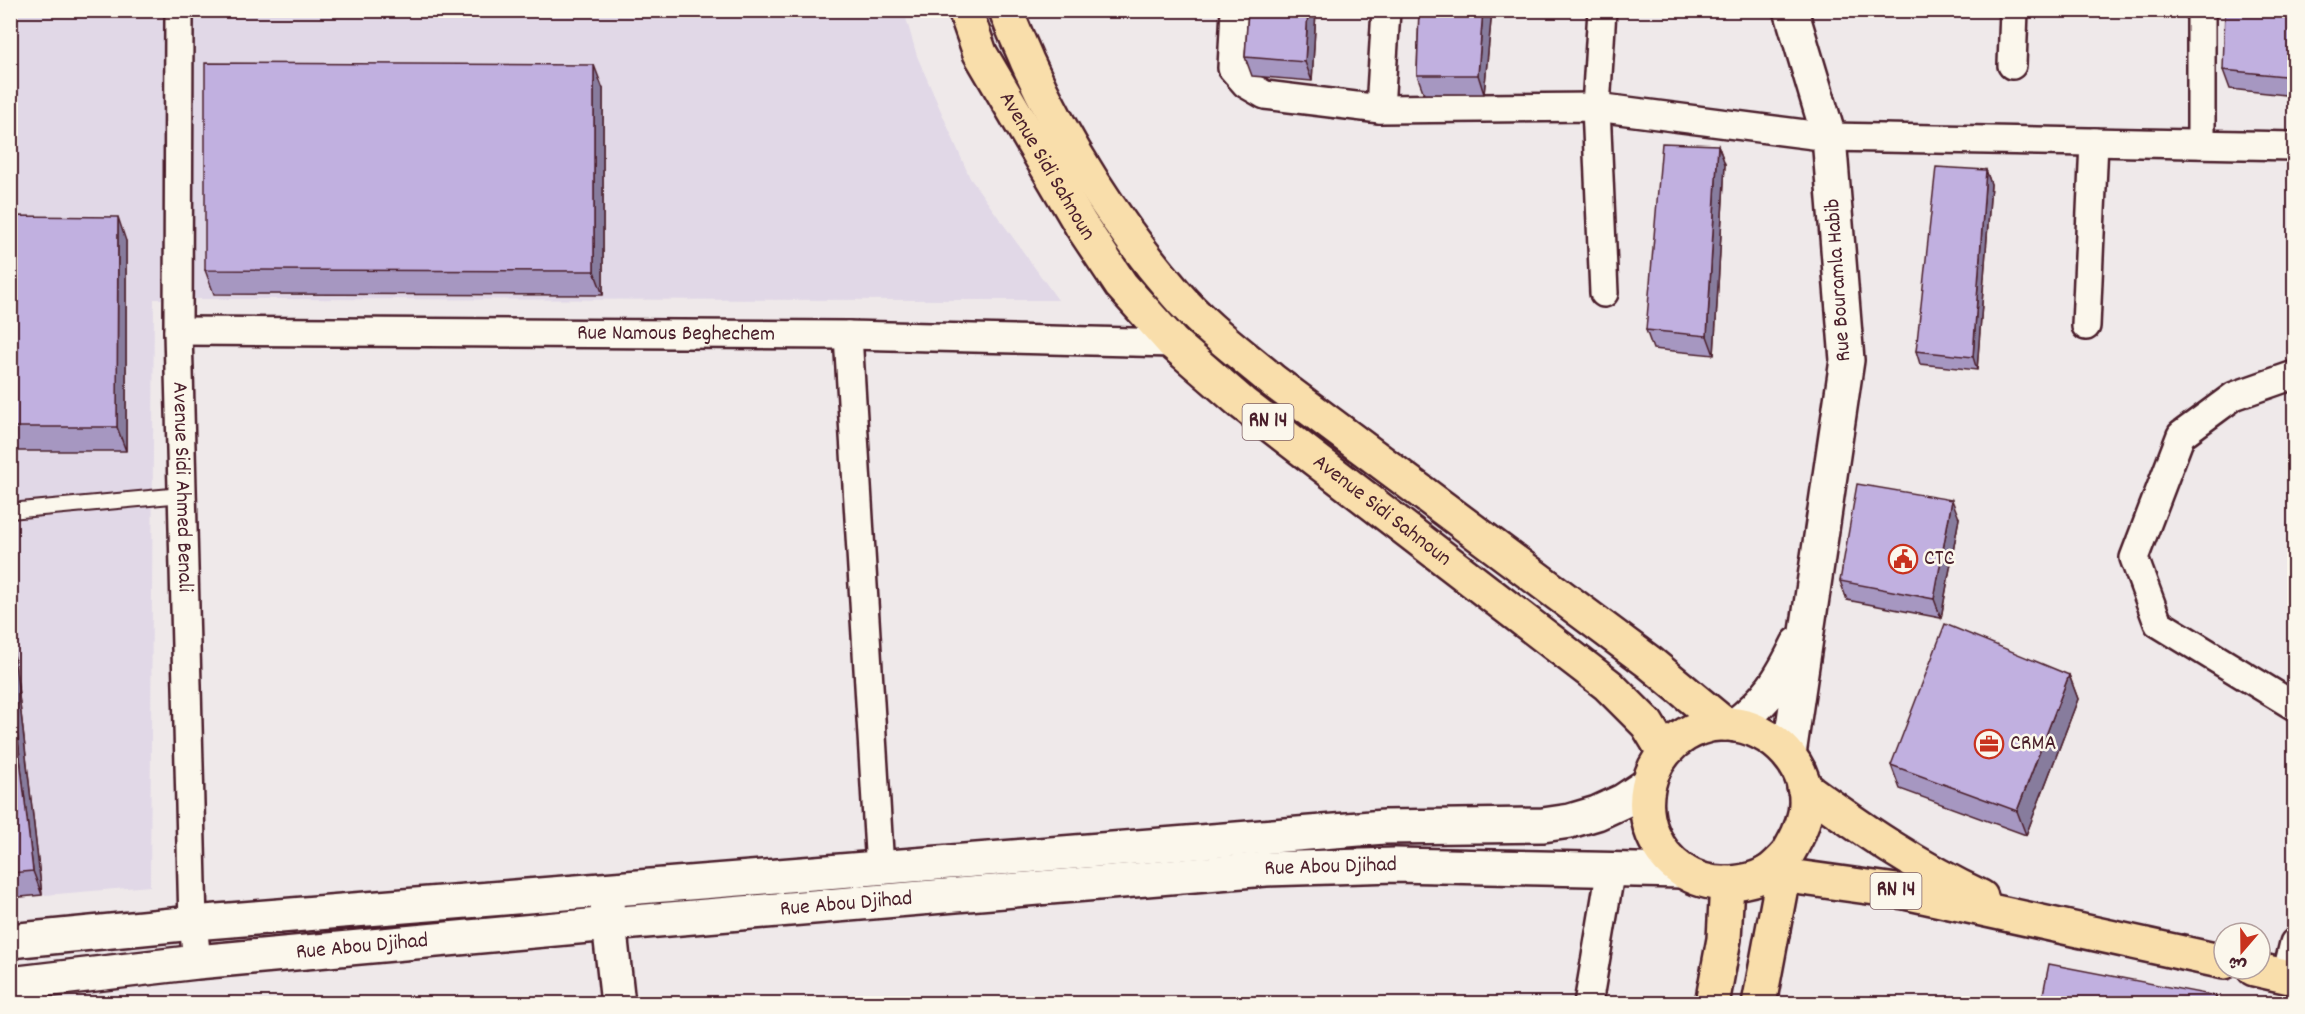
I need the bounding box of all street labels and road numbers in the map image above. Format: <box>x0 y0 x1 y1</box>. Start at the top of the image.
street label: Avenue Sidi Sahnoun <box>991 86 1103 247</box>
street label: Rue Bouramla Habib <box>1818 197 1860 363</box>
street label: Rue Namous Beghechem <box>577 318 775 350</box>
street label: Avenue Sidi Ahmed Benali <box>164 381 200 593</box>
road number: RN 14 <box>1242 404 1294 440</box>
street label: Avenue Sidi Sahnoun <box>1306 447 1458 574</box>
street label: Rue Abou Djihad <box>1264 849 1397 885</box>
road number: RN 14 <box>1870 873 1922 909</box>
street label: Rue Abou Djihad <box>779 883 914 925</box>
street label: Rue Abou Djihad <box>295 925 430 968</box>

